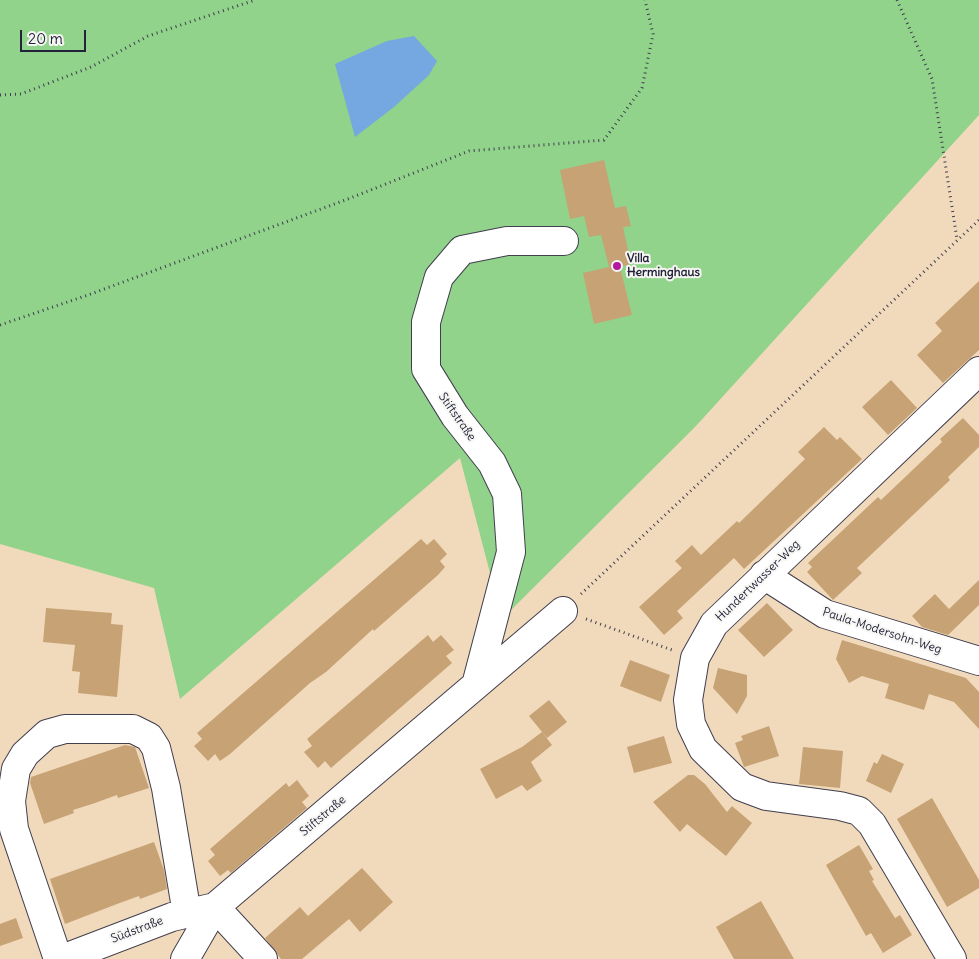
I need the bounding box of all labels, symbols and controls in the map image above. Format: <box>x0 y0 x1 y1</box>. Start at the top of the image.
scale bar <box>22 20 89 52</box>
text: 20 m <box>28 29 63 48</box>
place label: Villa Herminghaus <box>627 252 700 280</box>
marker: Villa Herminghaus <box>611 260 623 272</box>
street label: Stiftstraße <box>435 390 479 444</box>
street label: Hundertwasser-Weg <box>713 537 803 625</box>
street label: Paula-Modersohn-Weg <box>821 605 943 657</box>
street label: Stiftstraße <box>297 793 349 839</box>
street label: Südstraße <box>109 913 165 947</box>

